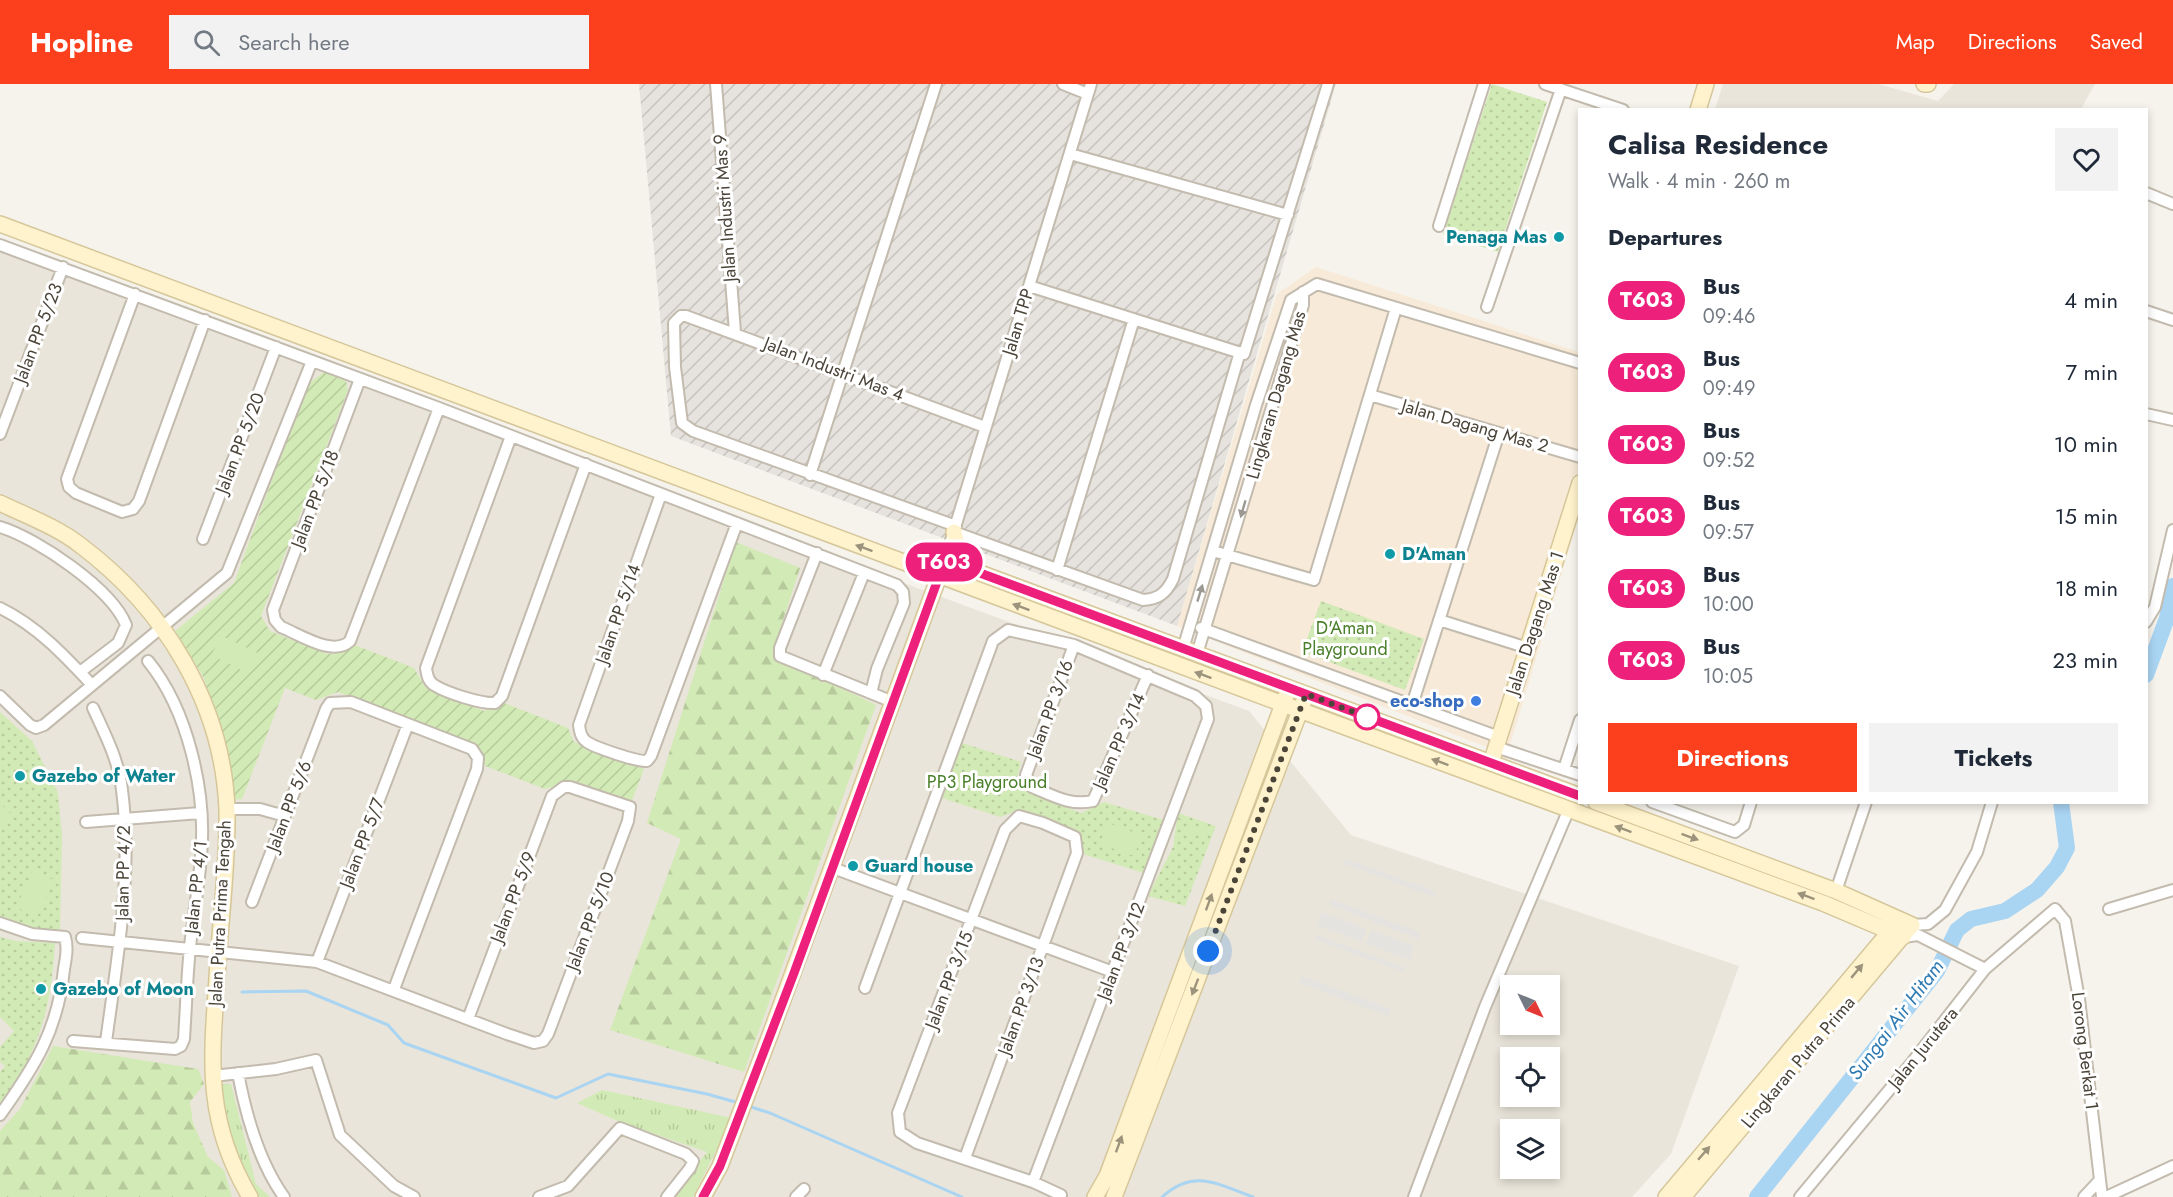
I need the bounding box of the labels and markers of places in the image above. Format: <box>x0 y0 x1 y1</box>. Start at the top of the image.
place label: Penaga Mas <box>1446 224 1547 250</box>
marker: Penaga Mas <box>1552 230 1566 244</box>
place label: D'Aman <box>1402 541 1466 567</box>
marker: D'Aman <box>1383 547 1397 561</box>
place label: eco-shop <box>1390 688 1464 714</box>
marker: eco-shop <box>1469 694 1483 708</box>
unlabelled marker <box>1354 704 1380 730</box>
place label: Gazebo of Water <box>32 763 176 789</box>
marker: Gazebo of Water <box>13 769 27 783</box>
place label: Guard house <box>865 853 973 879</box>
marker: Guard house <box>846 859 860 873</box>
place label: Gazebo of Moon <box>53 976 194 1002</box>
marker: Gazebo of Moon <box>34 982 48 996</box>

